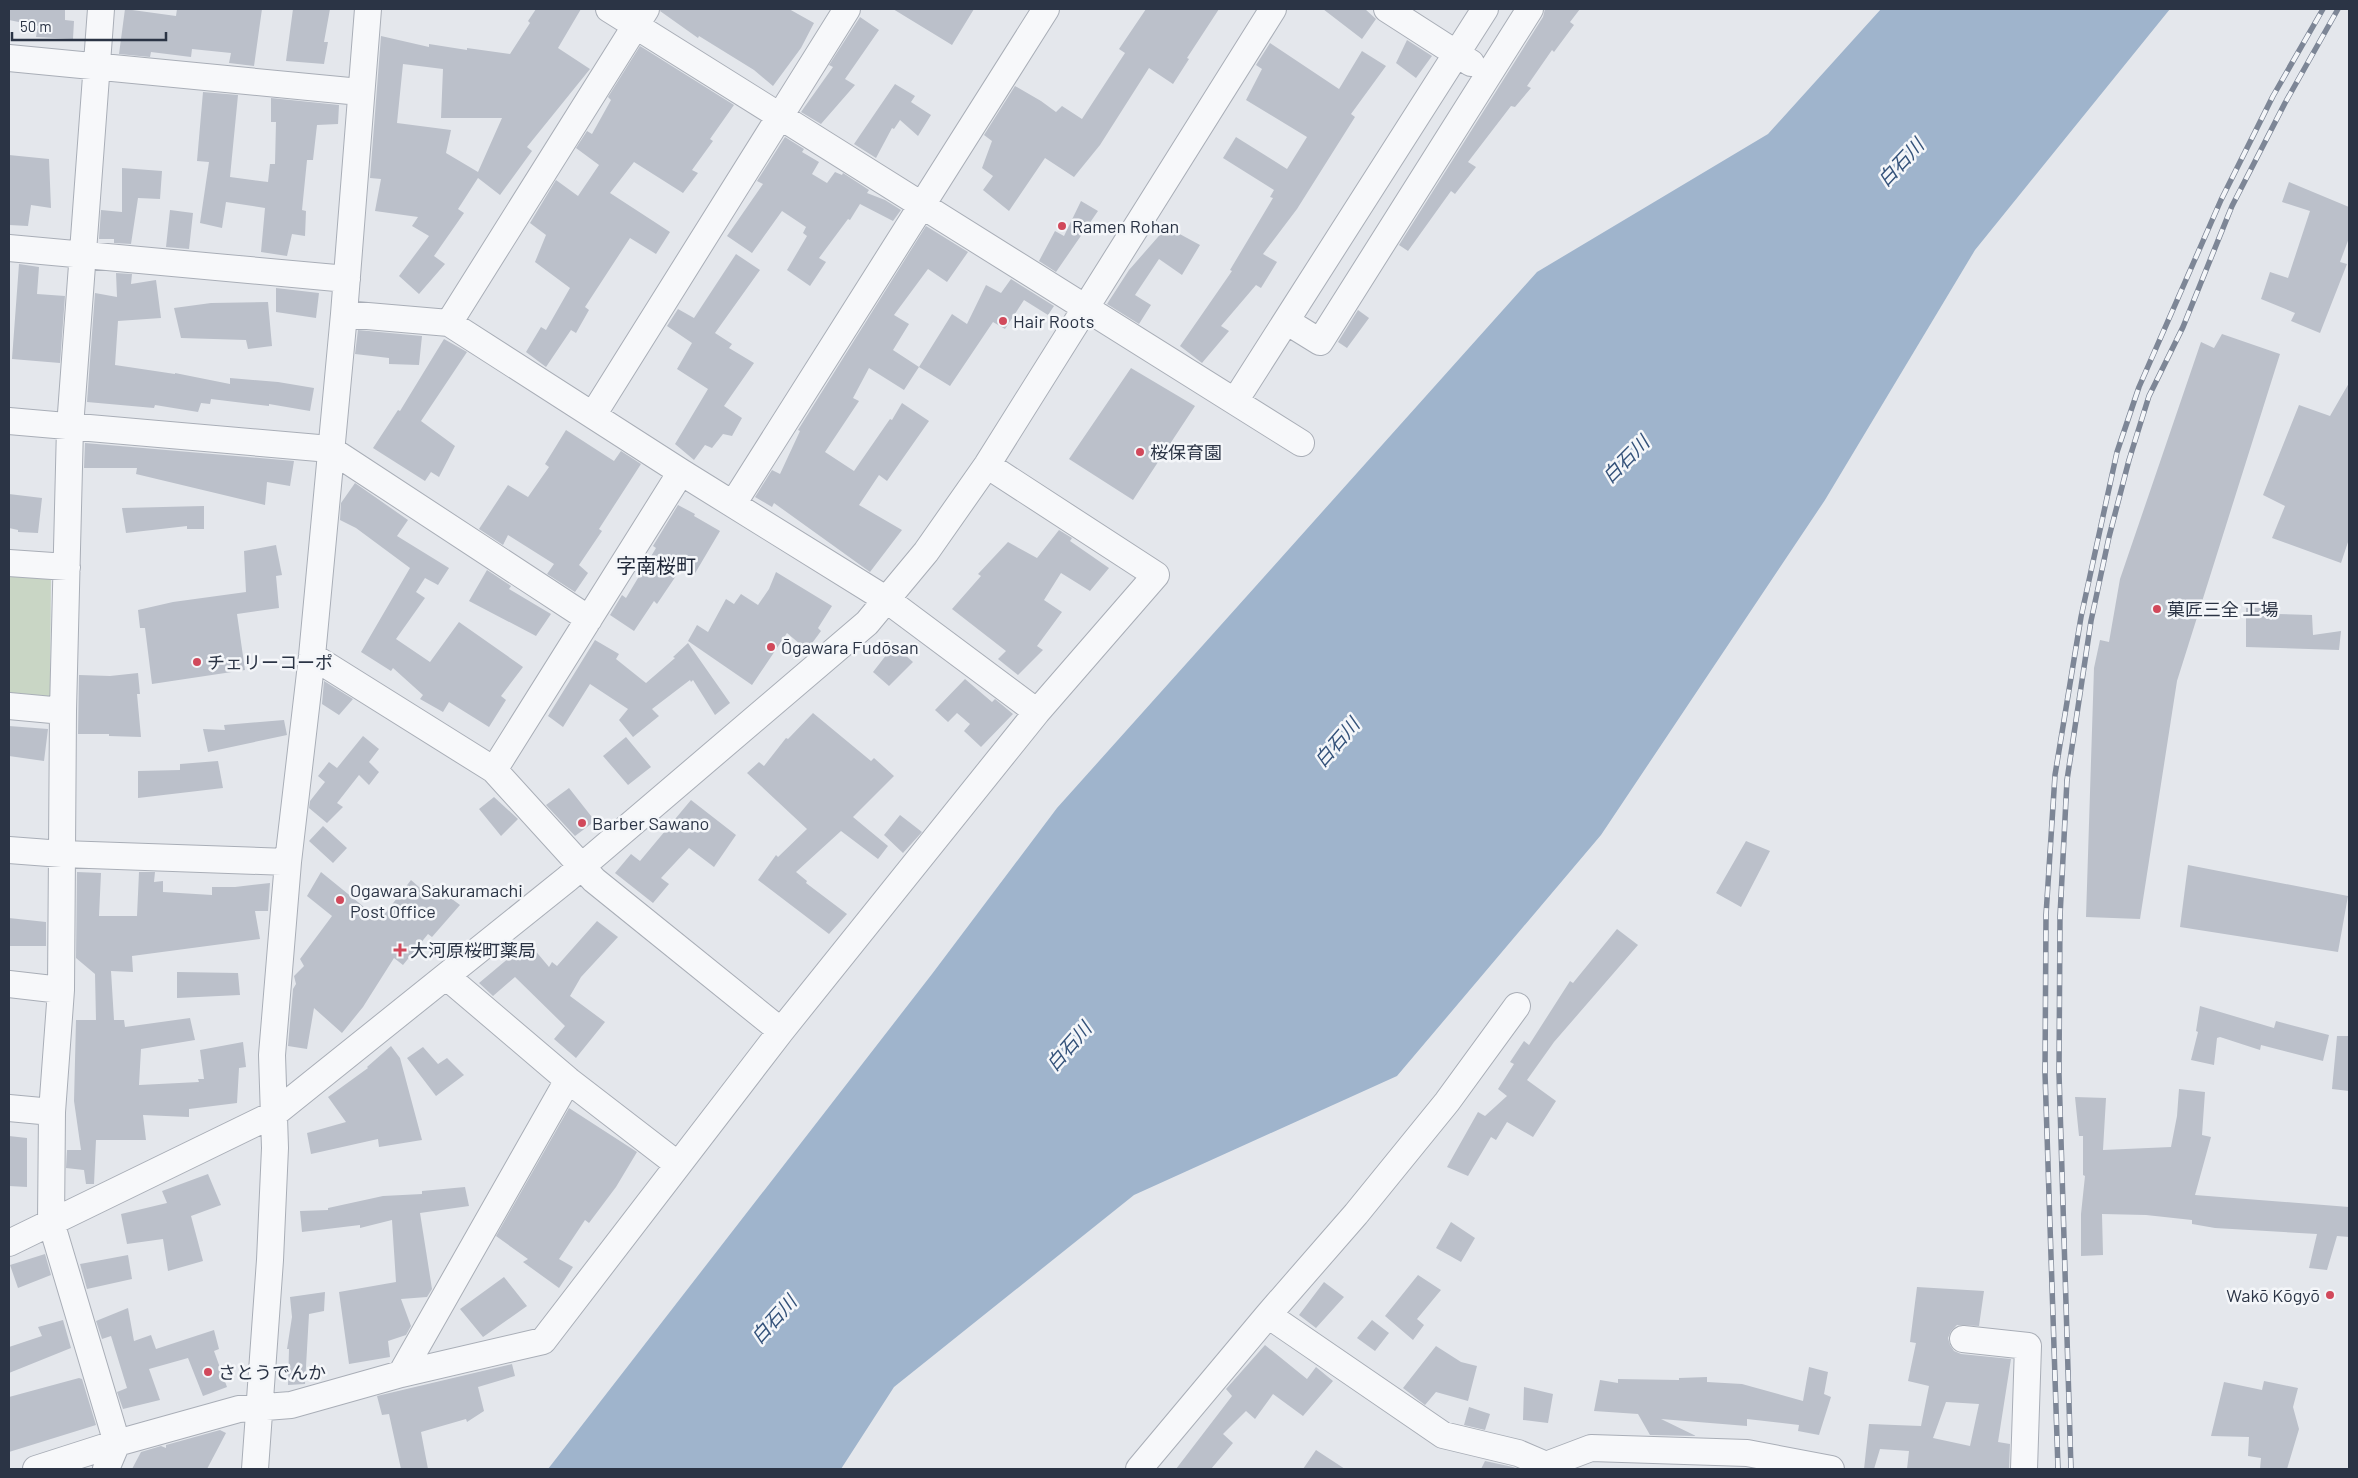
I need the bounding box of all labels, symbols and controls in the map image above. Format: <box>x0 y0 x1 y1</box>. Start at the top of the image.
scale bar <box>12 10 166 42</box>
text: 50 m <box>20 17 52 35</box>
water label: 白石川 <box>1872 132 1929 191</box>
place label: Ramen Rohan <box>1072 215 1179 237</box>
marker: Ramen Rohan <box>1056 220 1068 232</box>
place label: Hair Roots <box>1013 310 1094 332</box>
marker: Hair Roots <box>997 315 1009 327</box>
water label: 白石川 <box>1597 429 1655 487</box>
place label: 桜保育園 <box>1150 441 1222 463</box>
marker: 桜保育園 <box>1134 446 1146 458</box>
district label: 字南桜町 <box>616 553 696 577</box>
place label: 菓匠三全 工場 <box>2167 598 2279 620</box>
marker: 菓匠三全 工場 <box>2151 603 2163 615</box>
place label: Ōgawara Fudōsan <box>781 636 919 658</box>
marker: Ōgawara Fudōsan <box>765 641 777 653</box>
place label: チェリーコーポ <box>207 651 333 673</box>
marker: チェリーコーポ <box>191 656 203 668</box>
water label: 白石川 <box>1309 711 1365 771</box>
place label: Barber Sawano <box>592 812 709 834</box>
marker: Barber Sawano <box>576 817 588 829</box>
place label: Ogawara Sakuramachi Post Office <box>350 879 523 922</box>
marker: Ogawara Sakuramachi Post Office <box>334 894 346 906</box>
place label: 大河原桜町薬局 <box>410 939 536 961</box>
marker: 大河原桜町薬局 <box>394 944 406 956</box>
water label: 白石川 <box>1041 1015 1097 1075</box>
place label: Wakō Kōgyō <box>2226 1284 2320 1306</box>
water label: 白石川 <box>745 1289 802 1348</box>
marker: Wakō Kōgyō <box>2324 1289 2336 1301</box>
place label: さとうでんか <box>218 1361 326 1383</box>
marker: さとうでんか <box>202 1366 214 1378</box>

